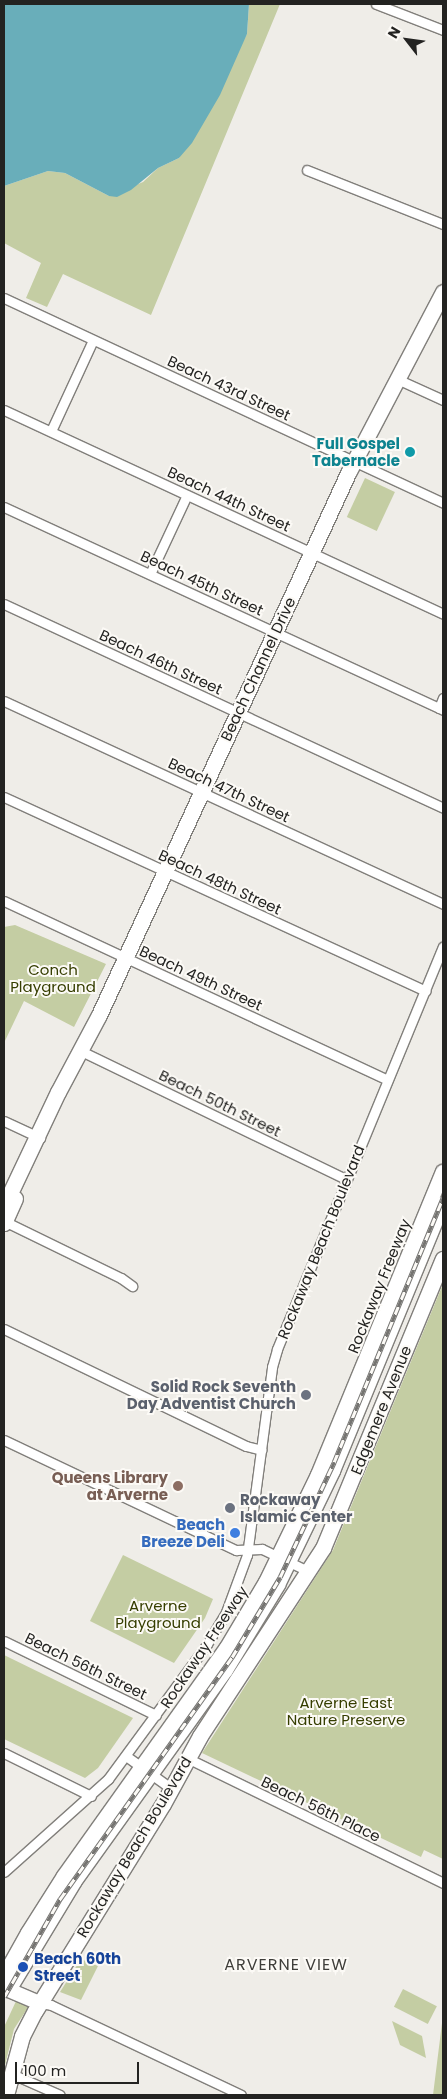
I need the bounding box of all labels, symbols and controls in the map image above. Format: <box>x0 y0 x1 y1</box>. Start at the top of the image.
north arrow <box>382 15 432 65</box>
text: N <box>383 23 405 42</box>
street label: Beach 43rd Street <box>165 352 293 424</box>
place label: Full Gospel Tabernacle <box>312 434 400 469</box>
marker: Full Gospel Tabernacle <box>404 446 416 458</box>
street label: Beach 44th Street <box>165 463 293 535</box>
street label: Beach 45th Street <box>138 547 266 619</box>
street label: Beach Channel Drive <box>217 594 299 744</box>
street label: Beach 46th Street <box>97 626 225 698</box>
street label: Beach 47th Street <box>165 754 293 826</box>
street label: Beach 48th Street <box>156 846 284 918</box>
street label: Beach 49th Street <box>137 942 265 1014</box>
park label: Conch Playground <box>10 960 96 995</box>
street label: Beach 50th Street <box>156 1066 284 1140</box>
street label: Rockaway Beach Boulevard <box>274 1142 368 1342</box>
street label: Rockaway Freeway <box>344 1216 414 1356</box>
street label: Edgemere Avenue <box>347 1343 415 1477</box>
place label: Solid Rock Seventh Day Adventist Church <box>127 1377 296 1412</box>
marker: Solid Rock Seventh Day Adventist Church <box>300 1389 312 1401</box>
place label: Queens Library at Arverne <box>52 1468 168 1503</box>
marker: Queens Library at Arverne <box>172 1480 184 1492</box>
place label: Rockaway Islamic Center <box>240 1490 352 1525</box>
marker: Rockaway Islamic Center <box>224 1502 236 1514</box>
place label: Beach Breeze Deli <box>141 1515 225 1550</box>
marker: Beach Breeze Deli <box>229 1527 241 1539</box>
street label: Rockaway Freeway <box>156 1583 252 1711</box>
park label: Arverne Playground <box>115 1596 201 1631</box>
street label: Beach 56th Street <box>22 1629 150 1703</box>
park label: Arverne East Nature Preserve <box>287 1693 405 1728</box>
street label: Rockaway Beach Boulevard <box>73 1753 195 1941</box>
street label: Beach 56th Place <box>259 1772 383 1846</box>
place label: Beach 60th Street <box>34 1949 121 1984</box>
district label: ARVERNE VIEW <box>223 1955 349 1975</box>
marker: Beach 60th Street <box>16 1960 30 1974</box>
scale bar <box>18 2052 141 2084</box>
text: 100 m <box>23 2060 66 2081</box>

